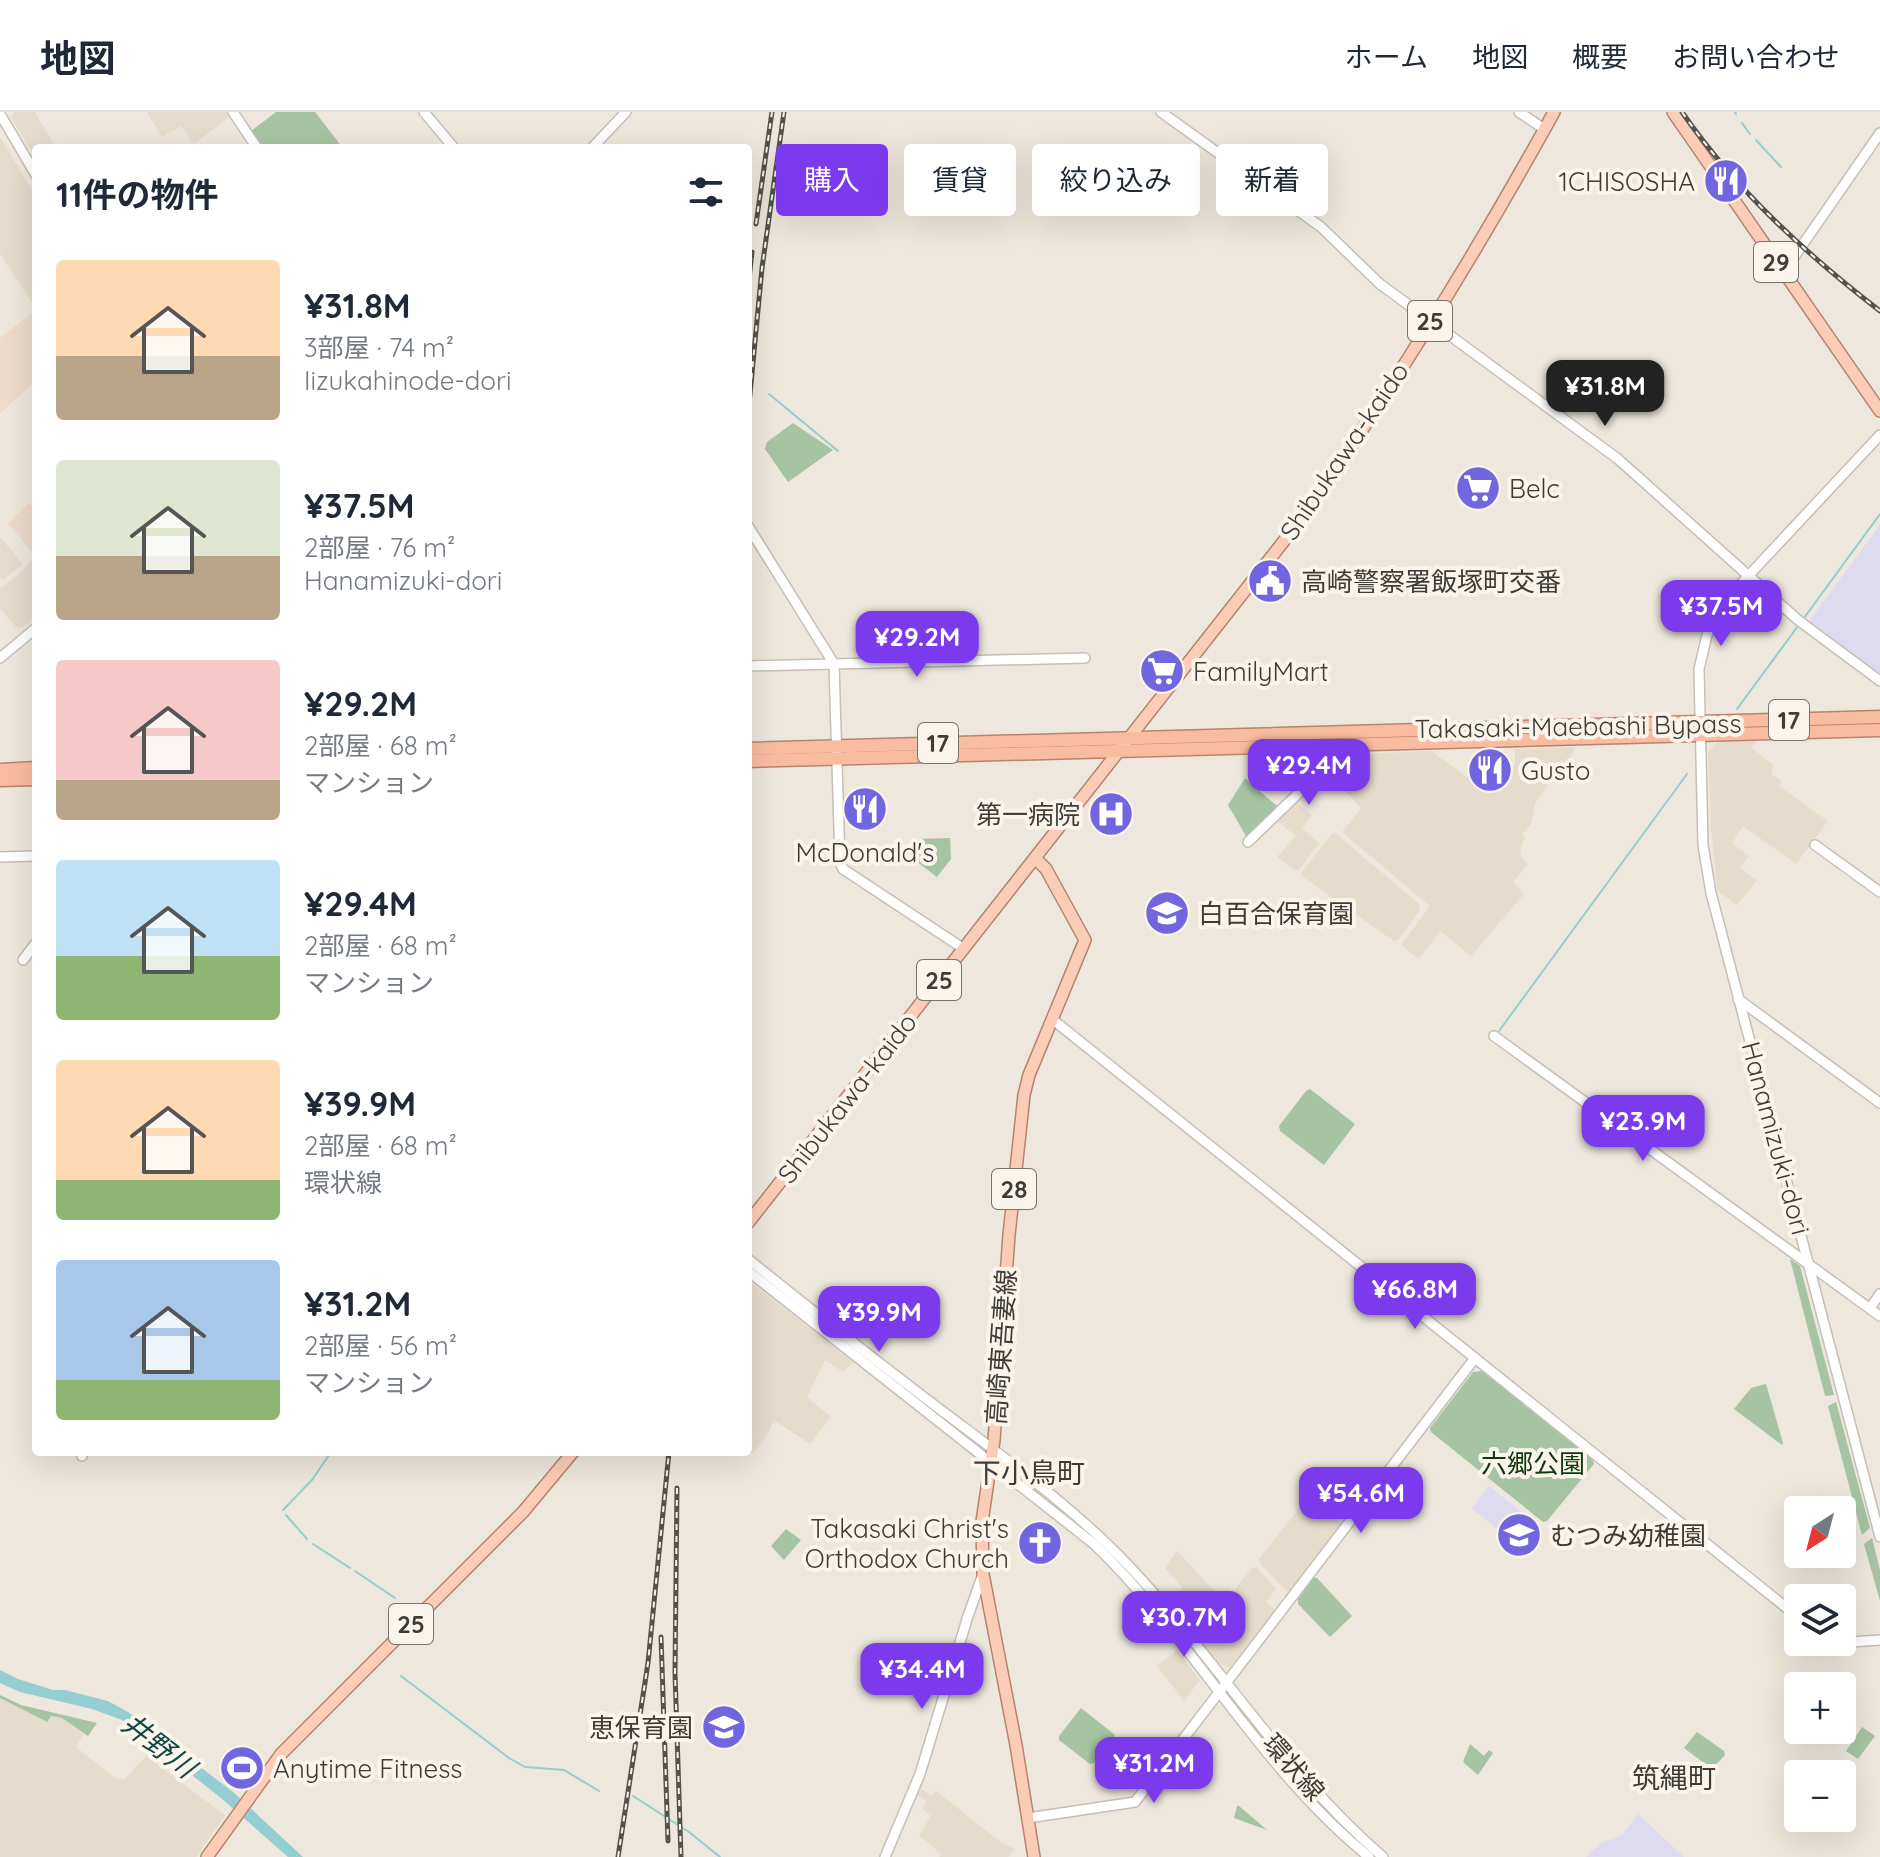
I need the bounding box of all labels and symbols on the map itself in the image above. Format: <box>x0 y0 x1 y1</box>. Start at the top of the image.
restaurant icon: 1CHISOSHA <box>1702 157 1750 205</box>
place label: 1CHISOSHA <box>1558 165 1695 198</box>
road number: 29 <box>1754 242 1798 282</box>
road number: 25 <box>1408 301 1452 341</box>
street label: Shibukawa-kaido <box>1272 356 1416 546</box>
pin: ¥31.8M <box>1540 360 1670 428</box>
supermarket icon: Belc <box>1454 464 1502 512</box>
place label: Belc <box>1509 472 1560 505</box>
public building icon: 高崎警察署飯塚町交番 <box>1246 557 1294 605</box>
place label: 高崎警察署飯塚町交番 <box>1301 565 1561 598</box>
pin: ¥37.5M <box>1656 580 1786 648</box>
pin: ¥29.2M <box>852 611 982 679</box>
supermarket icon: FamilyMart <box>1138 647 1186 695</box>
place label: FamilyMart <box>1193 655 1329 688</box>
road number: 17 <box>1769 700 1809 740</box>
street label: Takasaki-Maebashi Bypass <box>1414 707 1742 745</box>
road number: 17 <box>918 723 958 763</box>
pin: ¥29.4M <box>1244 739 1374 807</box>
restaurant icon: Gusto <box>1466 746 1514 794</box>
place label: Gusto <box>1521 754 1590 787</box>
restaurant icon: McDonald's <box>841 785 889 833</box>
hospital icon: 第一病院 <box>1087 790 1135 838</box>
place label: 第一病院 <box>976 798 1080 831</box>
place label: McDonald's <box>795 836 935 869</box>
school or university icon: 白百合保育園 <box>1143 889 1191 937</box>
place label: 白百合保育園 <box>1198 897 1354 930</box>
road number: 25 <box>917 960 961 1000</box>
street label: Shibukawa-kaido <box>770 1006 924 1190</box>
street label: Hanamizuki-dori <box>1734 1038 1818 1238</box>
pin: ¥23.9M <box>1578 1095 1708 1163</box>
road number: 28 <box>992 1169 1036 1209</box>
pin: ¥66.8M <box>1350 1263 1480 1331</box>
street label: 高崎東吾妻線 <box>979 1268 1023 1426</box>
pin: ¥39.9M <box>814 1286 944 1354</box>
park label: 六郷公園 <box>1481 1447 1585 1480</box>
district label: 下小鳥町 <box>973 1455 1085 1490</box>
pin: ¥54.6M <box>1296 1467 1426 1535</box>
north arrow <box>1784 1496 1856 1568</box>
school or university icon: むつみ幼稚園 <box>1495 1511 1543 1559</box>
place label: Takasaki Christ's Orthodox Church <box>805 1512 1009 1575</box>
church icon: Takasaki Christ's Orthodox Church <box>1016 1519 1064 1567</box>
place label: むつみ幼稚園 <box>1550 1519 1706 1552</box>
pin: ¥30.7M <box>1119 1591 1249 1659</box>
road number: 25 <box>389 1604 433 1644</box>
pin: ¥34.4M <box>857 1643 987 1711</box>
school or university icon: 恵保育園 <box>700 1703 748 1751</box>
water label: 井野川 <box>115 1705 205 1786</box>
place label: 恵保育園 <box>589 1711 693 1744</box>
street label: 環状線 <box>1256 1727 1332 1807</box>
pin: ¥31.2M <box>1089 1737 1219 1805</box>
sports icon: Anytime Fitness <box>218 1744 266 1792</box>
place label: Anytime Fitness <box>273 1752 463 1785</box>
district label: 筑縄町 <box>1632 1760 1716 1795</box>

